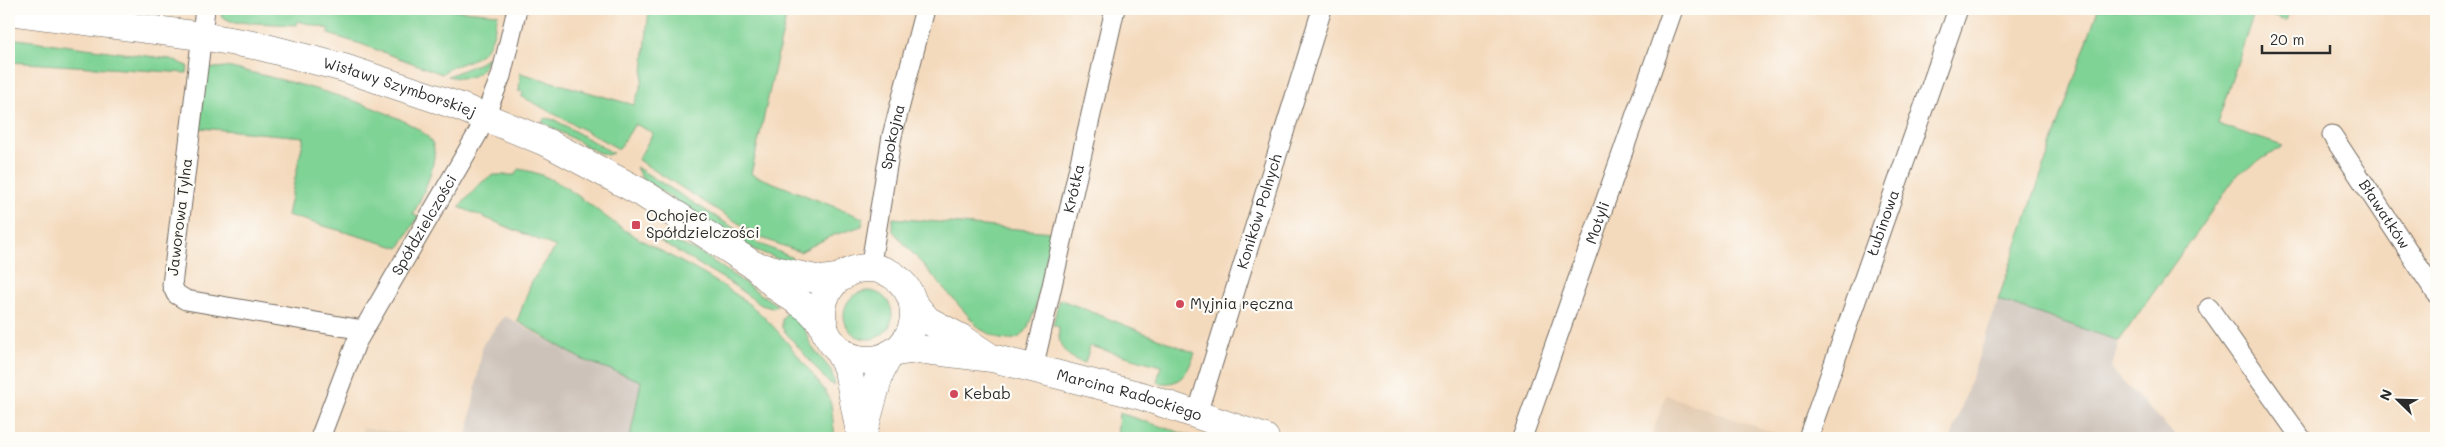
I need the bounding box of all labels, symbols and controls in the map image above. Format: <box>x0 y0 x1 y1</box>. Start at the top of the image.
scale bar <box>2262 22 2330 54</box>
text: 20 m <box>2270 29 2304 49</box>
street label: Wisławy Szymborskiej <box>321 52 479 121</box>
street label: Spokojna <box>876 102 909 171</box>
street label: Koników Polnych <box>1231 151 1286 271</box>
street label: Jaworowa Tylna <box>162 157 196 277</box>
street label: Krótka <box>1058 162 1088 215</box>
street label: Spółdzielczości <box>386 170 461 279</box>
street label: Bławatków <box>2355 175 2415 252</box>
street label: Łubinowa <box>1862 187 1903 258</box>
street label: Motyli <box>1580 199 1613 247</box>
place label: Ochojec Spółdzielczości <box>646 205 760 242</box>
marker: Ochojec Spółdzielczości <box>630 219 642 231</box>
place label: Myjnia ręczna <box>1190 293 1294 313</box>
marker: Myjnia ręczna <box>1174 298 1186 310</box>
street label: Marcina Radockiego <box>1055 364 1205 425</box>
north arrow <box>2372 374 2422 424</box>
place label: Kebab <box>964 383 1011 403</box>
text: N <box>2375 386 2396 403</box>
marker: Kebab <box>948 388 960 400</box>

